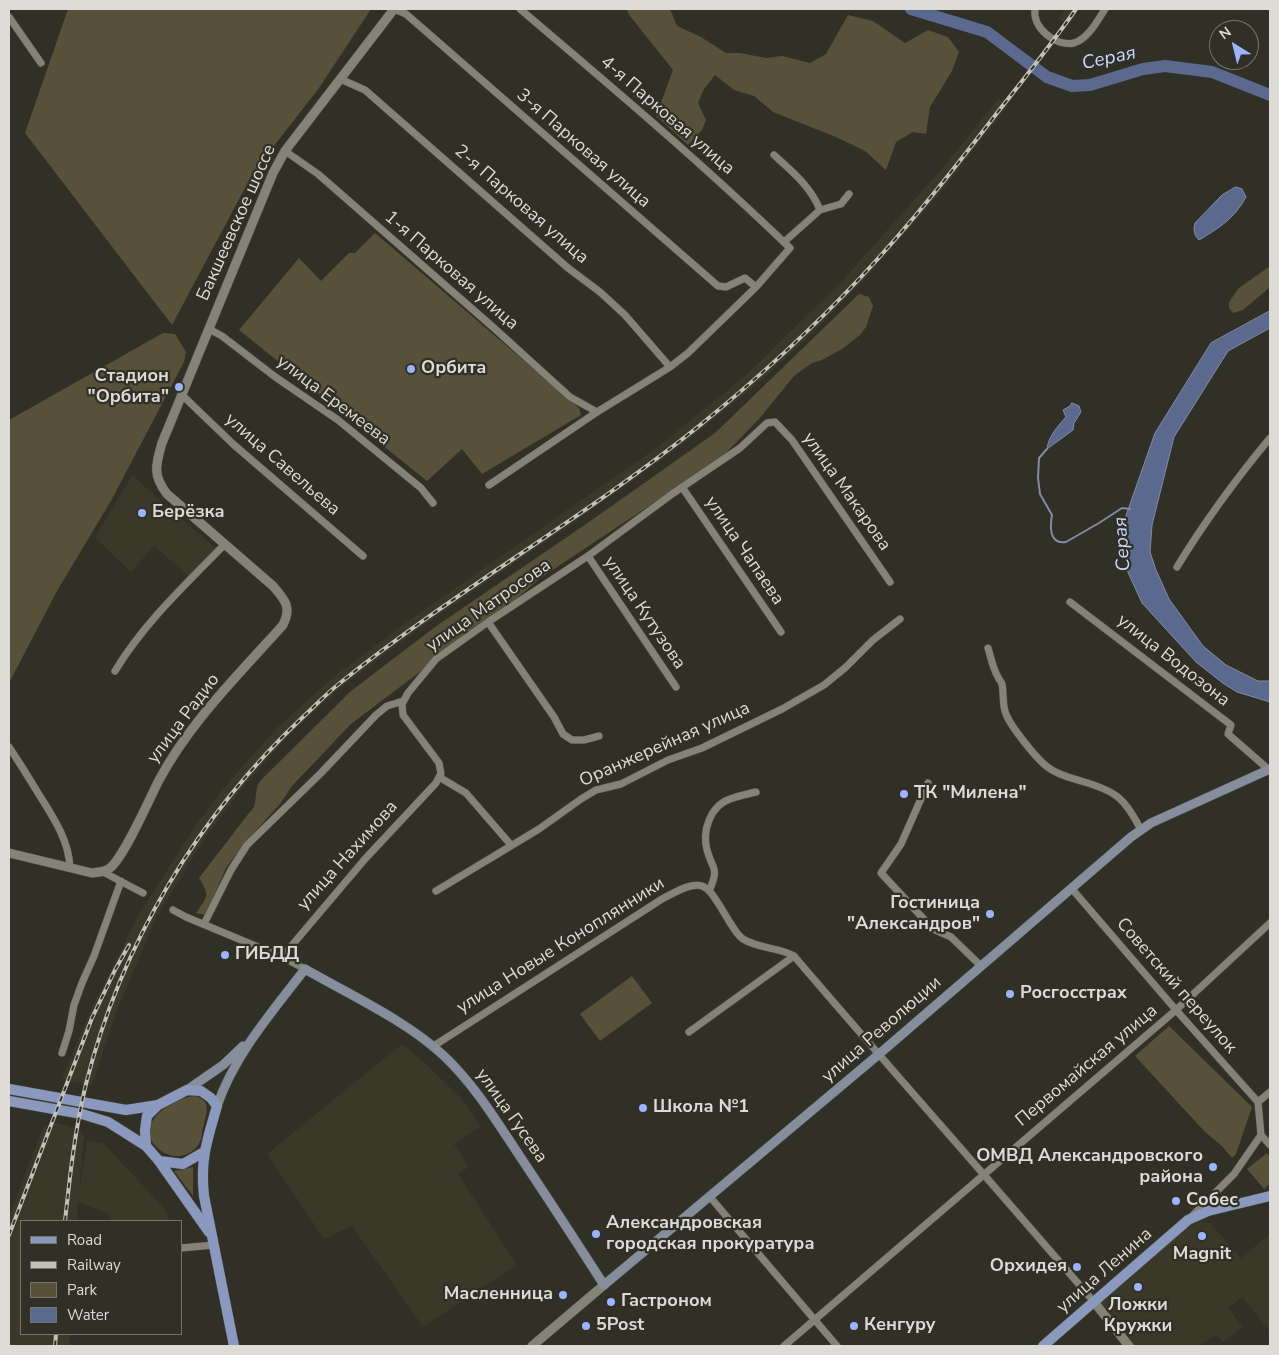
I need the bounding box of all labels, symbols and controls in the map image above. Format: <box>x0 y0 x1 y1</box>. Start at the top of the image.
north arrow <box>1209 20 1259 70</box>
text: N <box>1216 23 1235 44</box>
water label: Серая <box>1080 42 1138 76</box>
street label: 4-я Парковая улица <box>596 52 738 180</box>
street label: 3-я Парковая улица <box>512 85 654 213</box>
street label: 2-я Парковая улица <box>450 141 592 269</box>
street label: Бакшеевское шоссе <box>193 142 281 304</box>
street label: 1-я Парковая улица <box>380 207 522 335</box>
street label: улица Еремеева <box>272 351 394 451</box>
place label: Орбита <box>421 358 486 380</box>
marker: Орбита <box>405 363 417 375</box>
place label: Стадион "Орбита" <box>88 366 169 408</box>
marker: Стадион "Орбита" <box>173 381 185 393</box>
street label: улица Савельева <box>220 409 344 521</box>
street label: улица Макарова <box>797 429 895 555</box>
street label: улица Чапаева <box>700 493 788 609</box>
place label: Берёзка <box>152 502 225 524</box>
marker: Берёзка <box>136 507 148 519</box>
water label: Серая <box>1110 516 1136 572</box>
street label: улица Кутузова <box>598 552 690 674</box>
street label: улица Матросова <box>423 555 555 657</box>
street label: улица Водозона <box>1112 610 1234 712</box>
street label: улица Радио <box>143 670 225 768</box>
street label: Оранжерейная улица <box>576 698 754 792</box>
place label: ТК "Милена" <box>914 783 1027 805</box>
marker: ТК "Милена" <box>898 788 910 800</box>
street label: улица Нахимова <box>293 797 403 915</box>
street label: улица Новые Коноплянники <box>453 873 669 1019</box>
place label: Гостиница "Александров" <box>847 893 980 936</box>
marker: Гостиница "Александров" <box>984 908 996 920</box>
street label: Советский переулок <box>1111 914 1241 1058</box>
place label: ГИБДД <box>235 944 299 966</box>
marker: ГИБДД <box>219 949 231 961</box>
street label: улица Революции <box>818 972 946 1088</box>
place label: Росгосстрах <box>1020 983 1127 1005</box>
marker: Росгосстрах <box>1004 988 1016 1000</box>
street label: Первомайская улица <box>1012 1000 1162 1132</box>
street label: улица Гусева <box>471 1065 551 1167</box>
place label: Школа №1 <box>653 1097 749 1119</box>
marker: Школа №1 <box>637 1102 649 1114</box>
place label: ОМВД Александровского района <box>976 1146 1203 1188</box>
marker: ОМВД Александровского района <box>1207 1161 1219 1173</box>
place label: Собес <box>1186 1190 1238 1212</box>
marker: Собес <box>1170 1195 1182 1207</box>
place label: Александровская городская прокуратура <box>606 1213 814 1256</box>
legend <box>20 1220 182 1335</box>
street label: улица Ленина <box>1053 1224 1157 1318</box>
marker: Александровская городская прокуратура <box>590 1228 602 1240</box>
text: Road <box>67 1230 102 1250</box>
marker: Magnit <box>1196 1230 1208 1242</box>
place label: Magnit <box>1173 1244 1231 1266</box>
text: Railway <box>67 1255 121 1275</box>
place label: Орхидея <box>990 1256 1067 1278</box>
marker: Орхидея <box>1071 1261 1083 1273</box>
text: Park <box>67 1280 97 1300</box>
marker: Ложки Кружки <box>1132 1281 1144 1293</box>
place label: Масленница <box>444 1284 553 1306</box>
marker: Масленница <box>557 1289 569 1301</box>
place label: Гастроном <box>621 1291 712 1313</box>
place label: Ложки Кружки <box>1104 1295 1172 1338</box>
marker: Гастроном <box>605 1296 617 1308</box>
text: Water <box>67 1305 109 1325</box>
place label: 5Post <box>596 1315 644 1337</box>
place label: Кенгуру <box>864 1315 936 1337</box>
marker: 5Post <box>580 1320 592 1332</box>
marker: Кенгуру <box>848 1320 860 1332</box>

